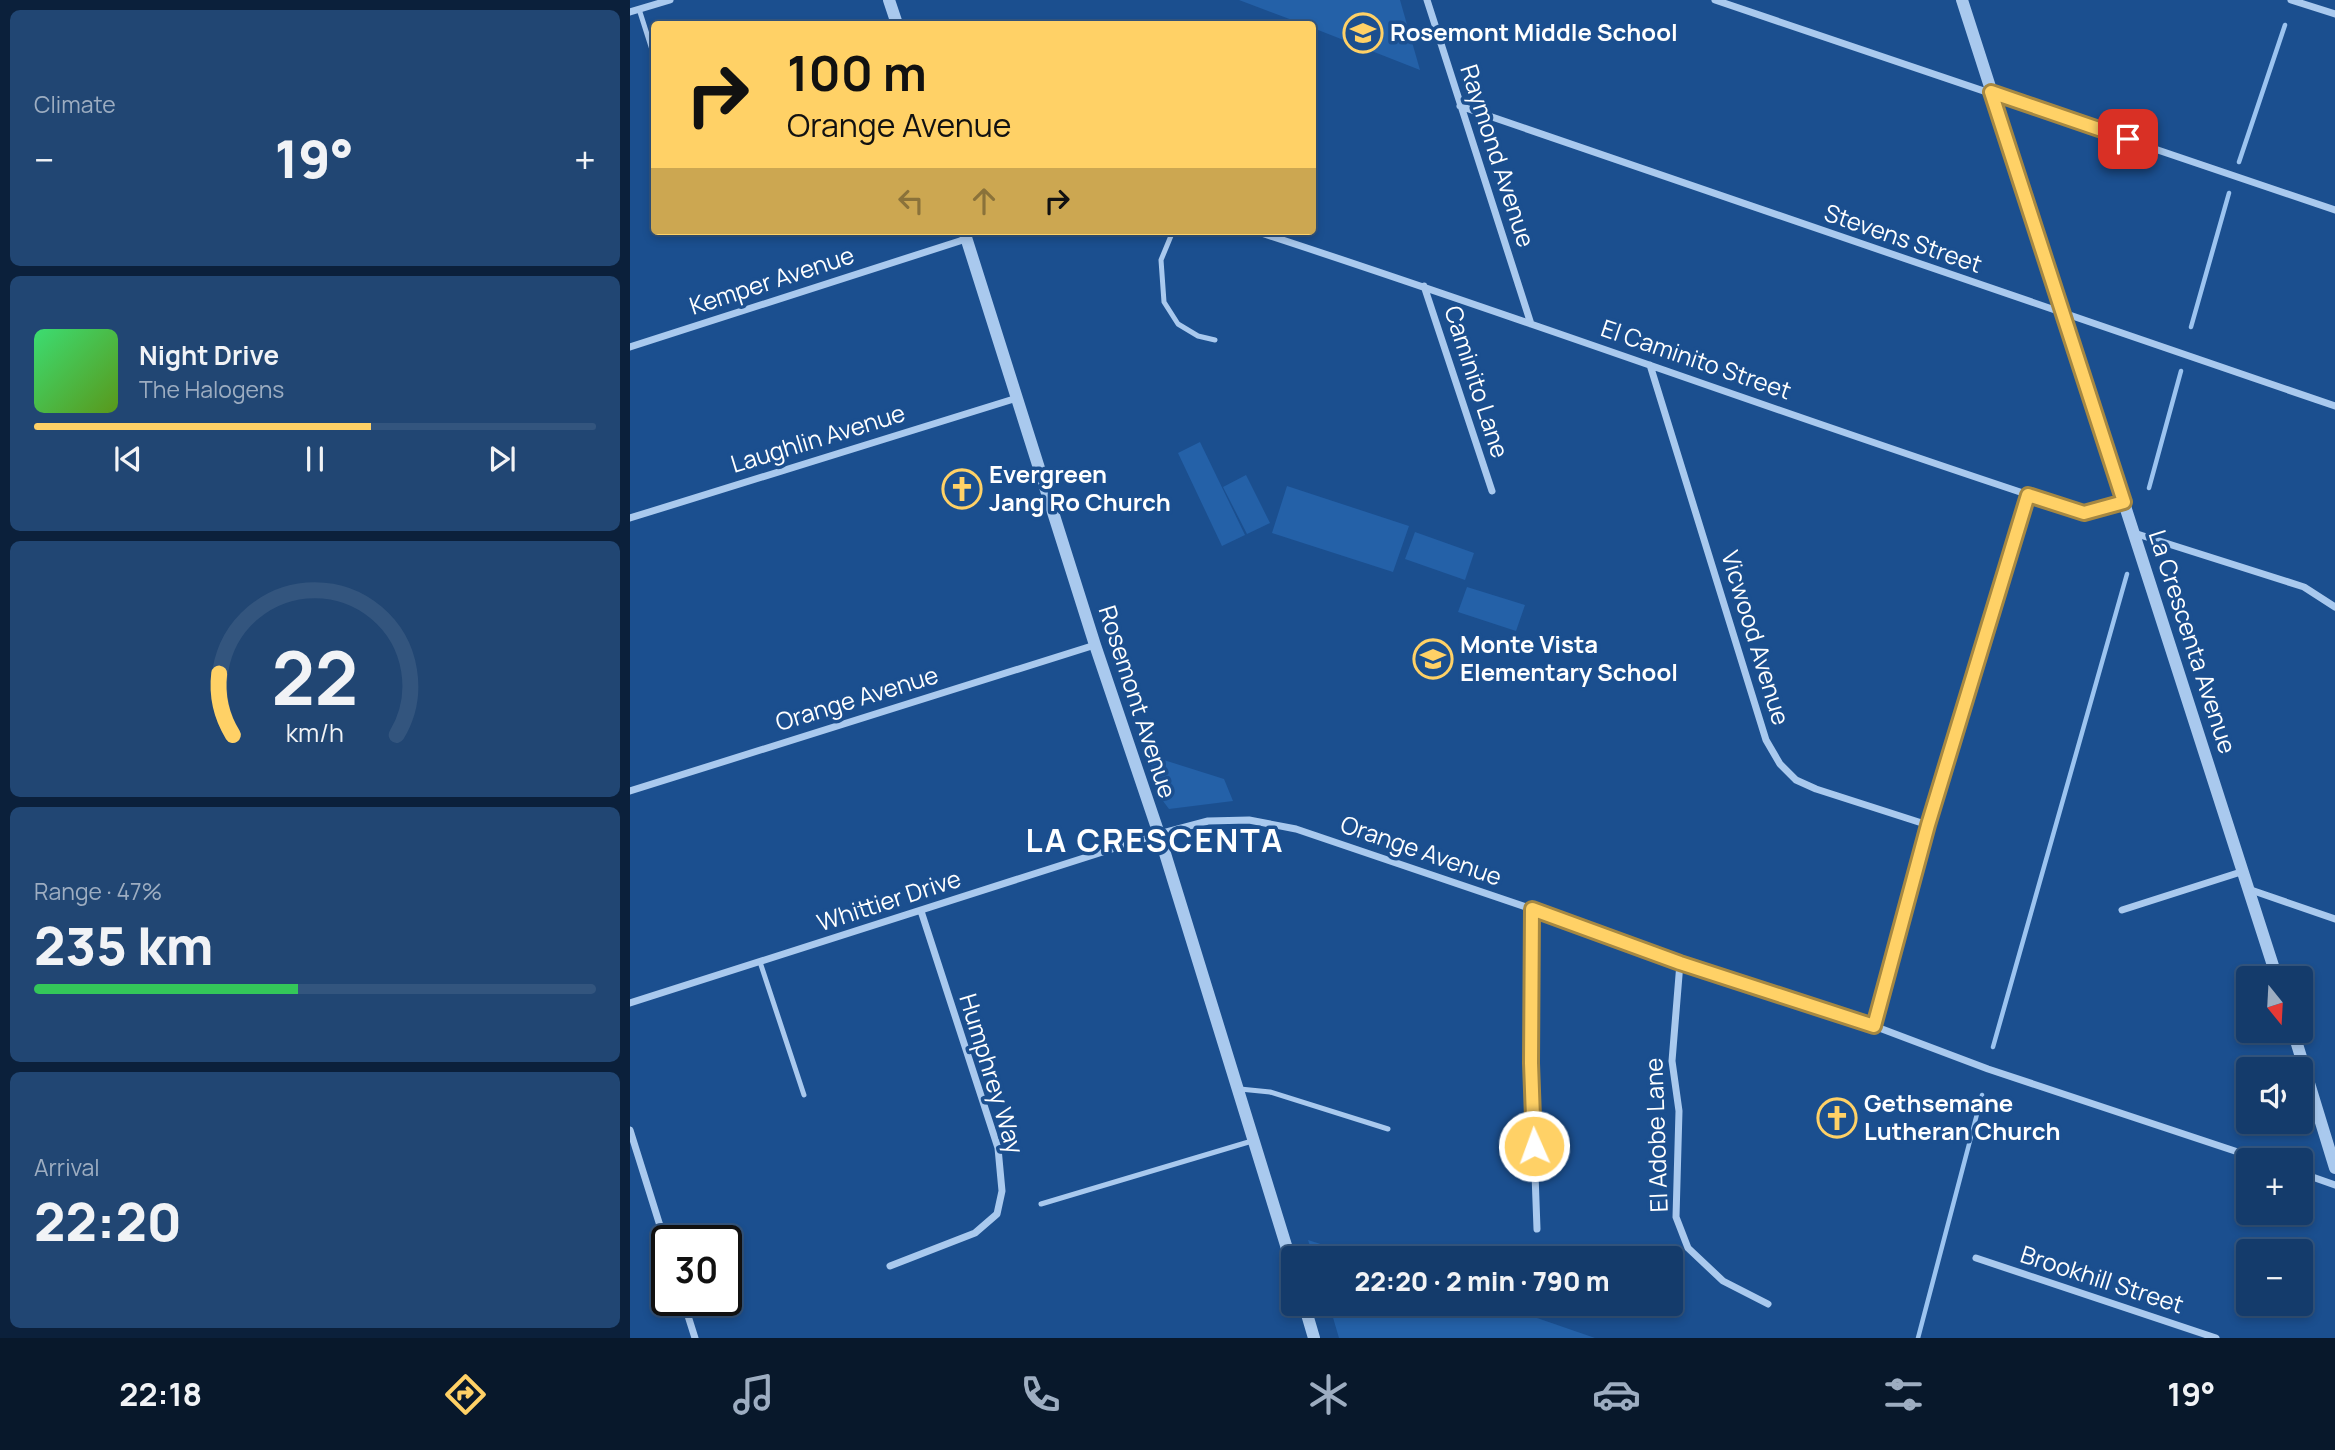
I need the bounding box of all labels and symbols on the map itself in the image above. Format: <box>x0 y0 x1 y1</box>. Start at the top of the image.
school or university icon: Rosemont Middle School <box>1342 12 1384 54</box>
place label: Rosemont Middle School <box>1390 15 1678 48</box>
street label: Raymond Avenue <box>1453 60 1544 251</box>
pin <box>2098 109 2158 169</box>
street label: Stevens Street <box>1820 195 1987 280</box>
street label: Kemper Avenue <box>685 237 858 322</box>
street label: Caminito Lane <box>1437 301 1518 462</box>
street label: El Caminito Street <box>1597 311 1796 407</box>
street label: Laughlin Avenue <box>726 395 909 480</box>
place label: Evergreen Jang Ro Church <box>989 457 1171 518</box>
church icon: Evergreen Jang Ro Church <box>941 468 983 510</box>
street label: La Crescenta Avenue <box>2142 525 2245 758</box>
street label: Vicwood Avenue <box>1714 546 1799 729</box>
street label: Rosemont Avenue <box>1092 601 1185 802</box>
place label: Monte Vista Elementary School <box>1460 627 1678 688</box>
school or university icon: Monte Vista Elementary School <box>1412 638 1454 680</box>
street label: Orange Avenue <box>771 657 942 738</box>
street label: Orange Avenue <box>1337 807 1506 893</box>
district label: LA CRESCENTA <box>1026 818 1284 862</box>
street label: Whittier Drive <box>812 861 965 938</box>
north arrow <box>2236 966 2314 1043</box>
street label: Humphrey Way <box>952 989 1033 1158</box>
street label: El Adobe Lane <box>1636 1057 1675 1213</box>
place label: Gethsemane Lutheran Church <box>1864 1086 2061 1147</box>
church icon: Gethsemane Lutheran Church <box>1816 1097 1858 1139</box>
position arrow <box>1497 1109 1571 1183</box>
speed limit sign: 30 <box>651 1225 742 1316</box>
street label: Brookhill Street <box>2017 1237 2188 1320</box>

